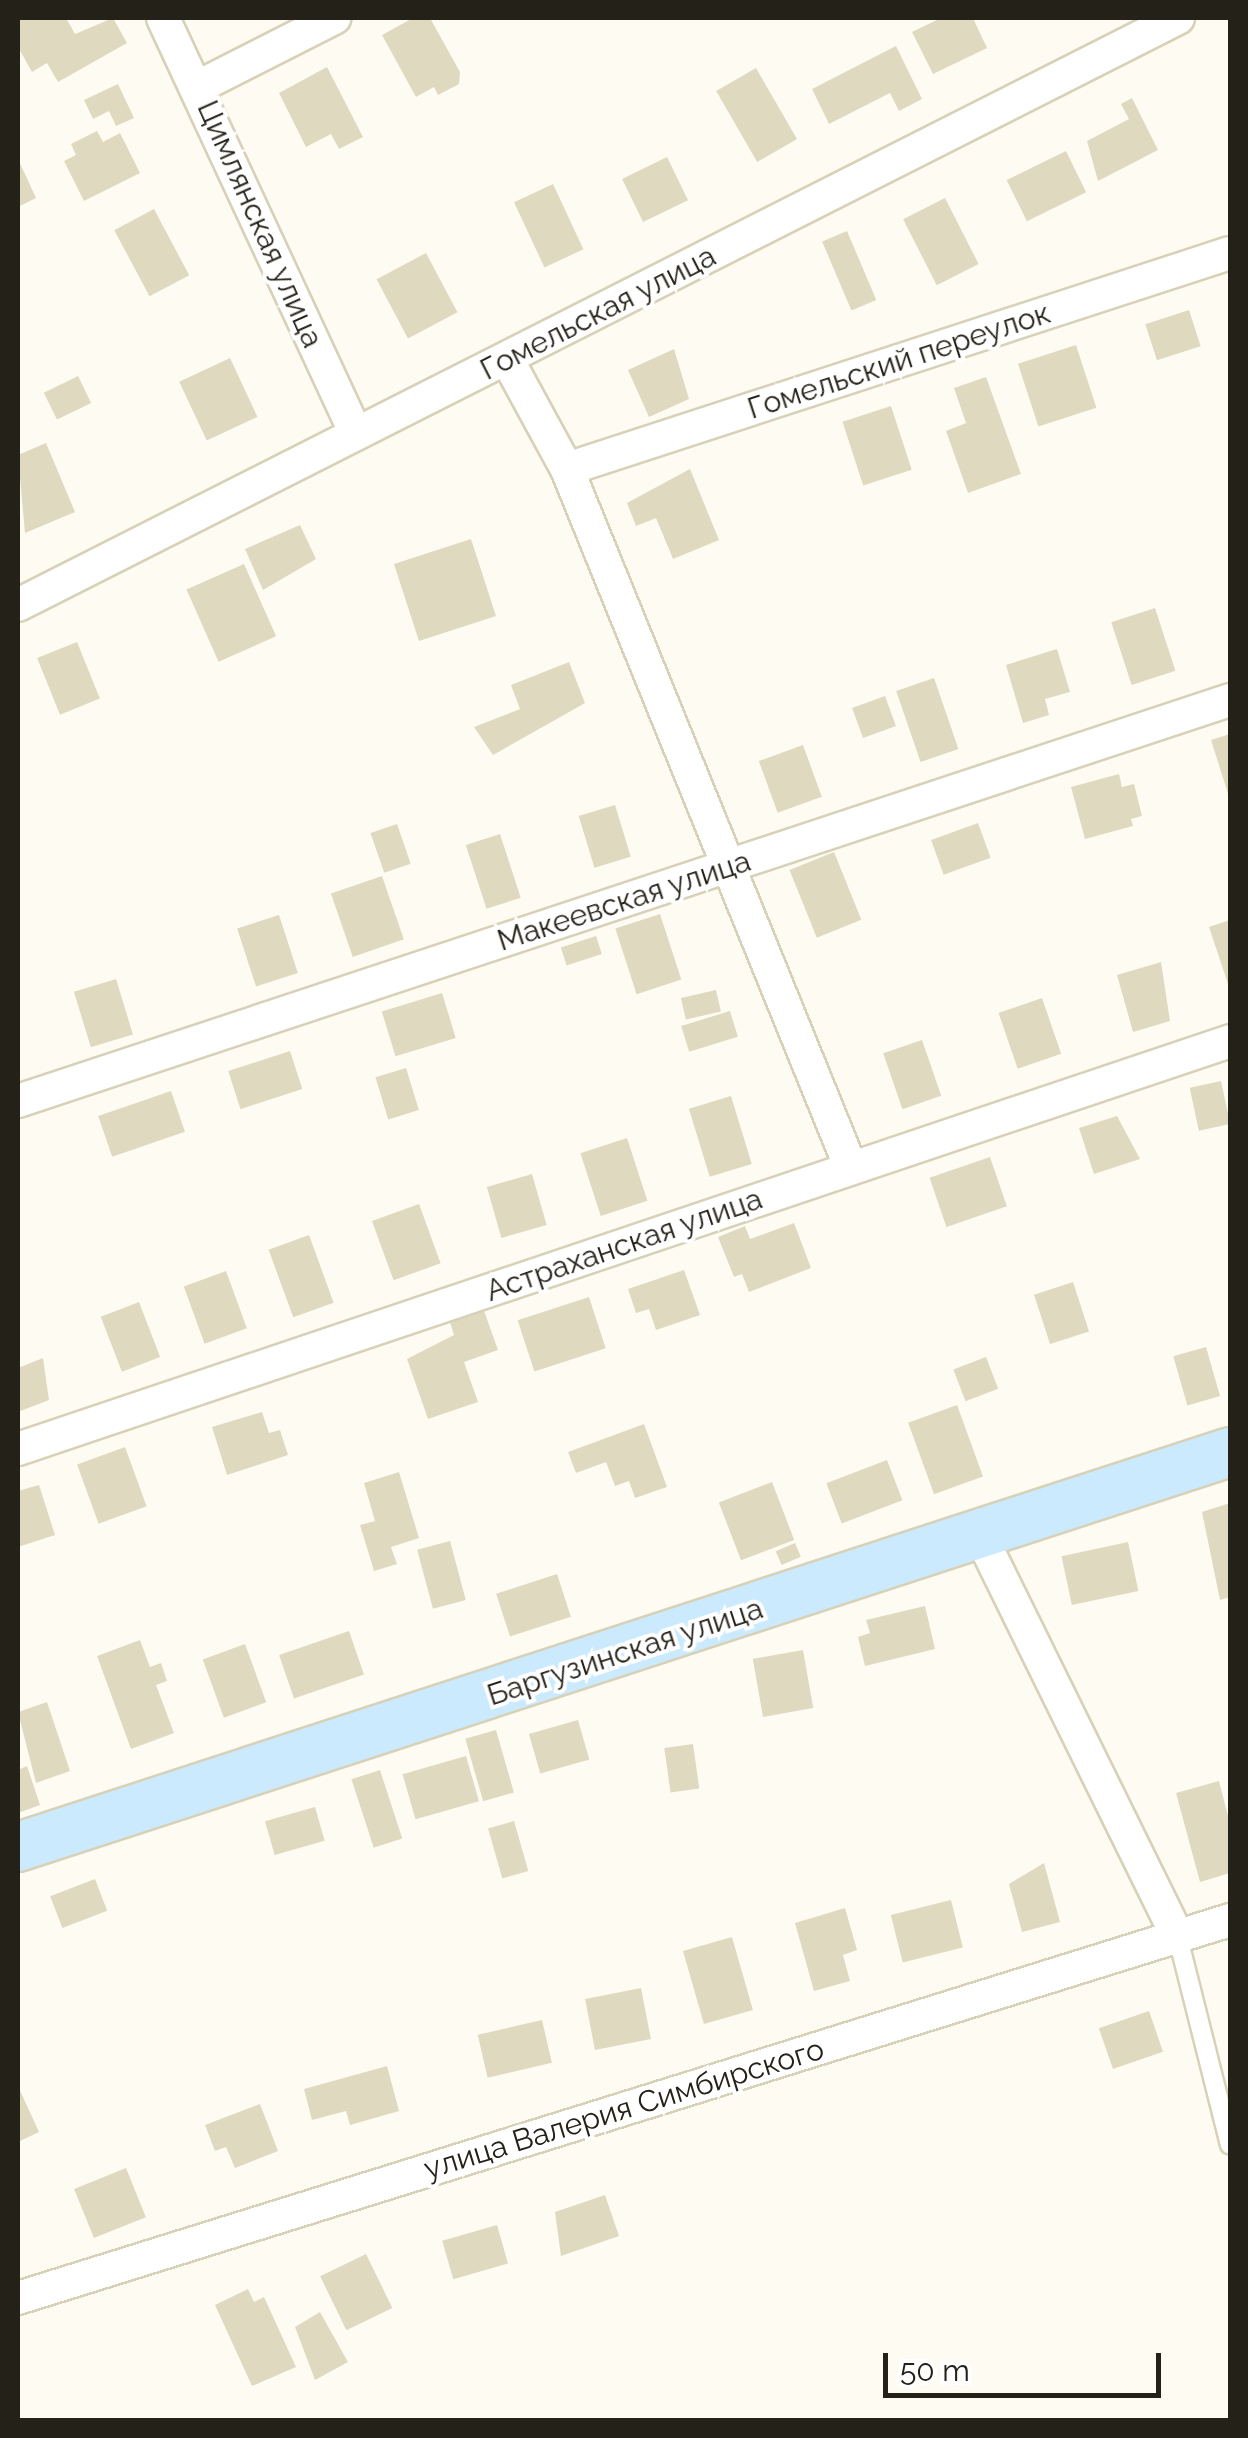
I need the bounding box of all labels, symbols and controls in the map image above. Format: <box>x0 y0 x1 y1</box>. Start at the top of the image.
street label: Цимлянская улица <box>189 95 331 353</box>
street label: Гомельская улица <box>474 238 722 388</box>
street label: Гомельский переулок <box>743 295 1055 427</box>
street label: Макеевская улица <box>492 843 756 959</box>
street label: Астраханская улица <box>481 1181 767 1309</box>
street label: Баргузинская улица <box>482 1590 768 1714</box>
street label: улица Валерия Симбирского <box>420 2031 828 2187</box>
scale bar <box>888 2333 1166 2395</box>
text: 50 m <box>900 2353 970 2388</box>

